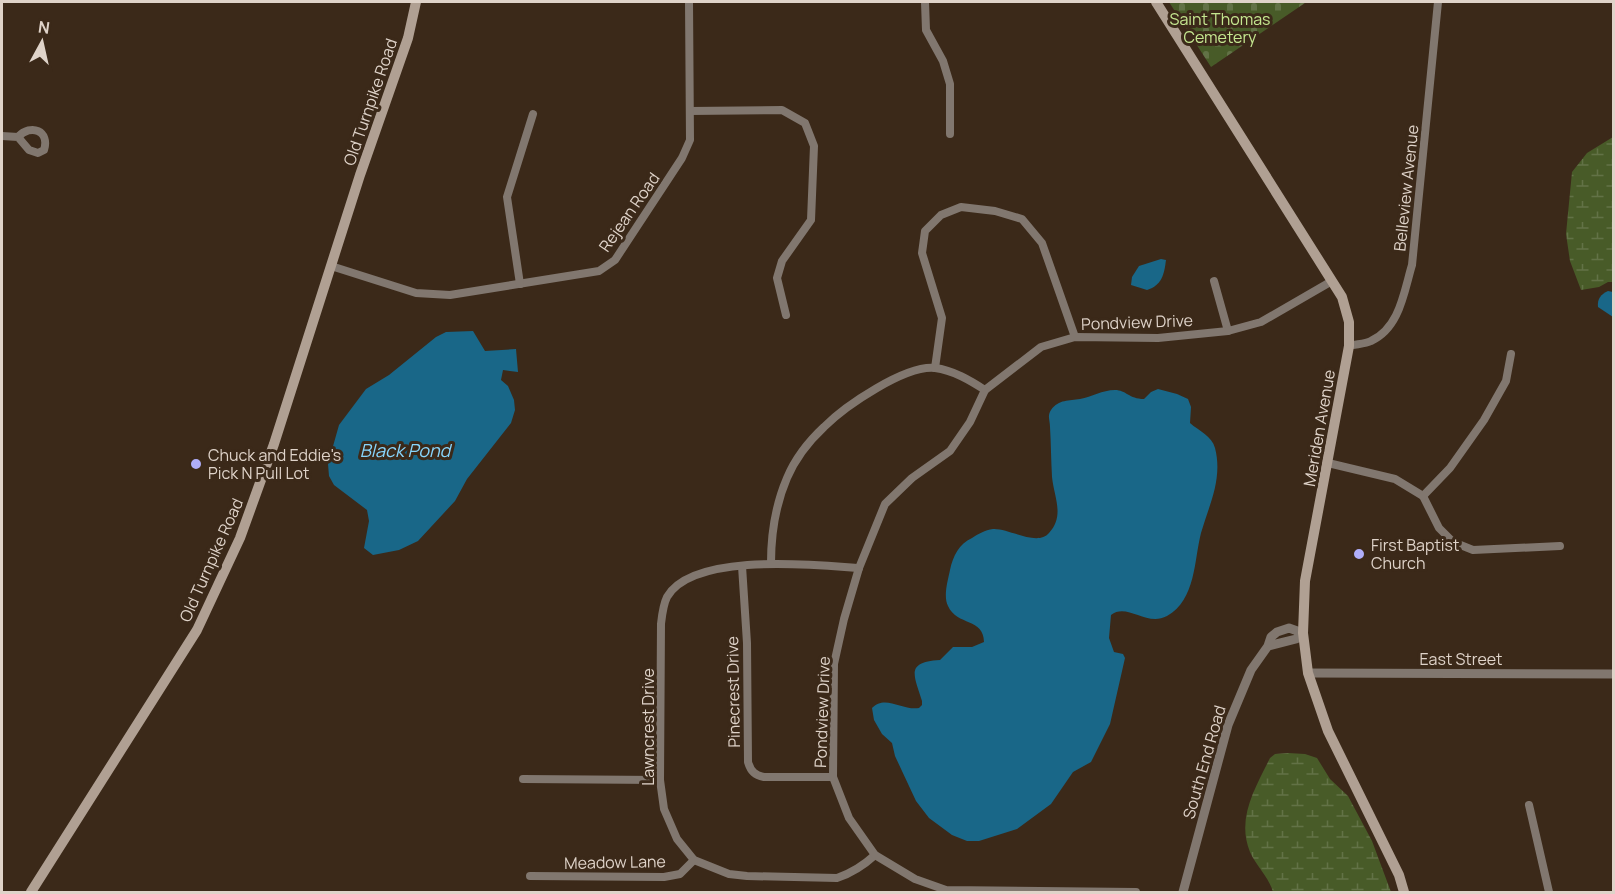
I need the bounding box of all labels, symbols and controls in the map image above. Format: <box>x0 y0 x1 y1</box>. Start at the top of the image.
park label: Saint Thomas Cemetery <box>1170 8 1270 48</box>
north arrow <box>12 12 72 72</box>
text: N <box>37 15 51 39</box>
street label: Old Turnpike Road <box>338 36 402 168</box>
street label: Belleview Avenue <box>1388 124 1424 252</box>
street label: Rejean Road <box>594 168 664 256</box>
street label: Pondview Drive <box>1081 309 1193 335</box>
street label: Meriden Avenue <box>1298 368 1340 488</box>
water label: Black Pond <box>360 438 453 462</box>
place label: Chuck and Eddie's Pick N Pull Lot <box>208 444 341 484</box>
marker: Chuck and Eddie's Pick N Pull Lot <box>189 457 203 471</box>
street label: Old Turnpike Road <box>174 495 248 625</box>
place label: First Baptist Church <box>1371 534 1459 574</box>
marker: First Baptist Church <box>1352 547 1366 561</box>
street label: Pinecrest Drive <box>721 636 745 748</box>
street label: East Street <box>1419 648 1503 670</box>
street label: Pondview Drive <box>809 656 835 768</box>
street label: Lawncrest Drive <box>637 668 659 786</box>
street label: South End Road <box>1177 703 1231 821</box>
street label: Meadow Lane <box>564 850 666 874</box>

